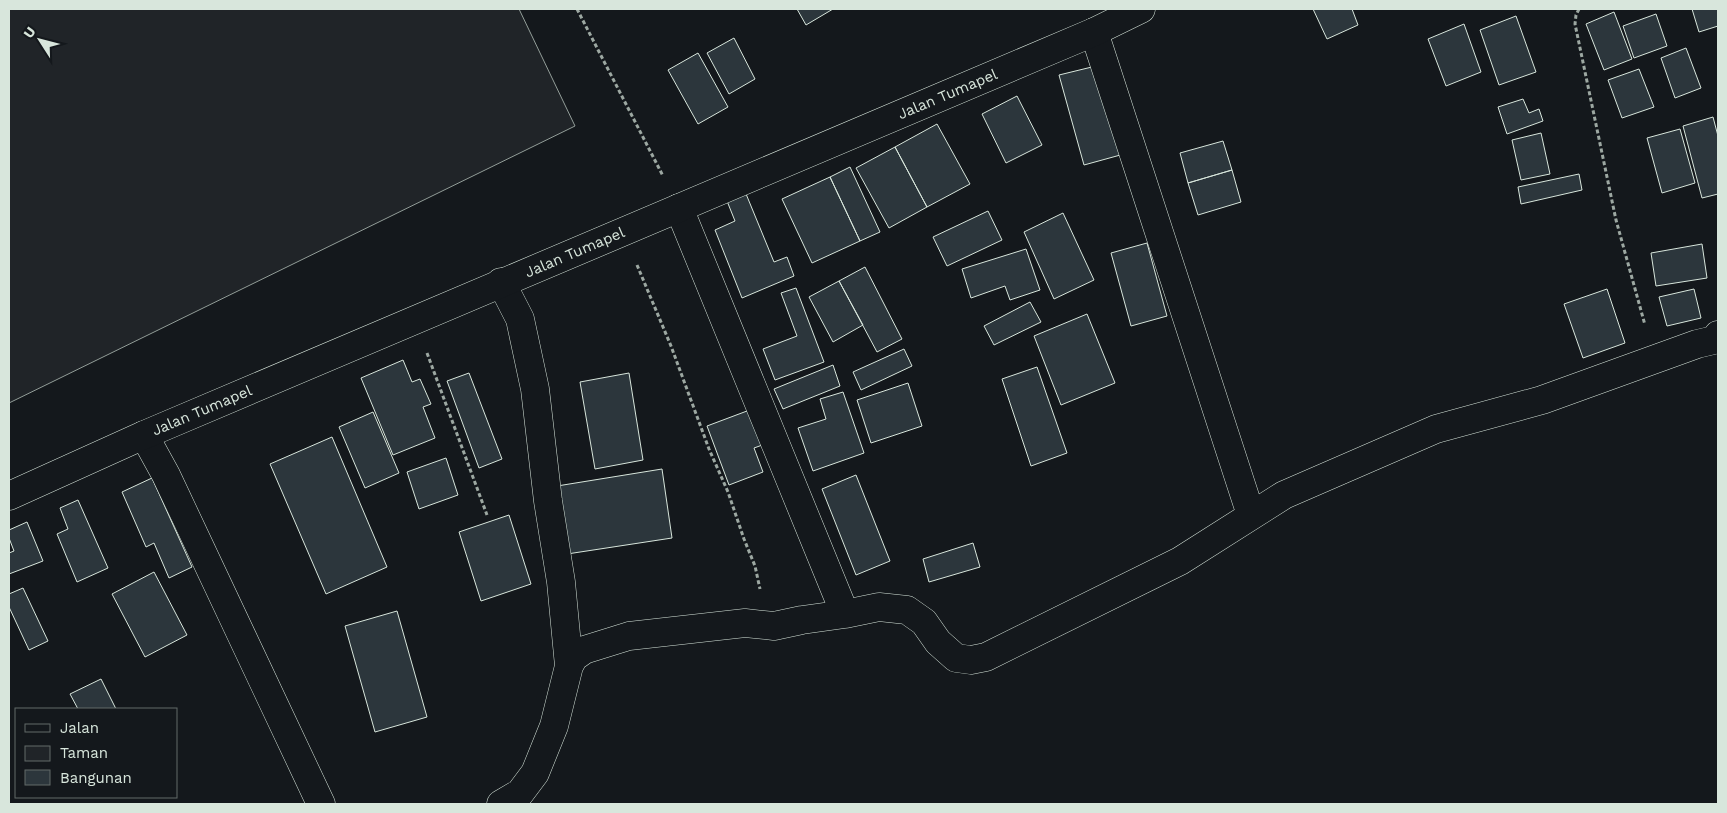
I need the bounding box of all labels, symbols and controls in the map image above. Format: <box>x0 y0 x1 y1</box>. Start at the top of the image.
north arrow <box>15 15 65 65</box>
text: U <box>20 24 39 41</box>
street label: Jalan Tumapel <box>895 65 1001 123</box>
street label: Jalan Tumapel <box>522 223 628 281</box>
street label: Jalan Tumapel <box>149 381 255 440</box>
legend <box>15 708 178 798</box>
text: Jalan <box>60 719 99 737</box>
text: Taman <box>60 744 108 762</box>
text: Bangunan <box>60 769 132 787</box>

